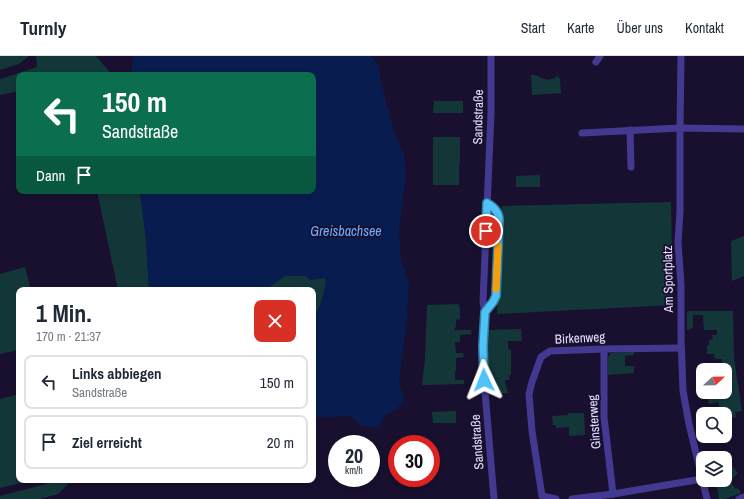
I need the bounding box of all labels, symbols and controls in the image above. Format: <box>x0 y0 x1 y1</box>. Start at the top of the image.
text: Turnly <box>20 15 66 41</box>
text: Start <box>521 19 545 37</box>
text: Karte <box>567 19 594 37</box>
text: Über uns <box>616 19 663 37</box>
text: Kontakt <box>685 19 724 37</box>
text: 150 m <box>102 83 167 121</box>
icon: left <box>36 88 88 140</box>
street label: Sandstraße <box>469 89 487 145</box>
text: Sandstraße <box>102 119 178 144</box>
icon: arrive <box>73 164 95 186</box>
text: Dann <box>36 165 65 186</box>
pin <box>469 214 503 248</box>
icon: arrive <box>475 220 497 242</box>
water label: Greisbachsee <box>310 222 382 240</box>
street label: Am Sportplatz <box>659 245 677 314</box>
text: 1 Min. <box>36 297 92 329</box>
button: close <box>254 300 296 342</box>
text: 170 m · 21:37 <box>36 328 101 345</box>
street label: Birkenweg <box>554 328 606 348</box>
position arrow <box>463 359 505 401</box>
text: Links abbiegen <box>72 363 162 384</box>
north arrow <box>696 363 732 399</box>
map controls <box>696 363 732 487</box>
icon: left <box>38 371 60 393</box>
text: 150 m <box>260 372 294 393</box>
text: Sandstraße <box>72 384 127 401</box>
street label: Ginsterweg <box>584 394 604 450</box>
button: search <box>696 407 732 443</box>
street label: Sandstraße <box>467 414 487 470</box>
icon: arrive <box>38 431 60 453</box>
text: Ziel erreicht <box>72 432 142 453</box>
text: 20 m <box>267 432 294 453</box>
speed limit sign: 30 <box>388 435 440 487</box>
text: 20 <box>345 442 363 469</box>
button: layers <box>696 451 732 487</box>
text: km/h <box>345 464 363 477</box>

